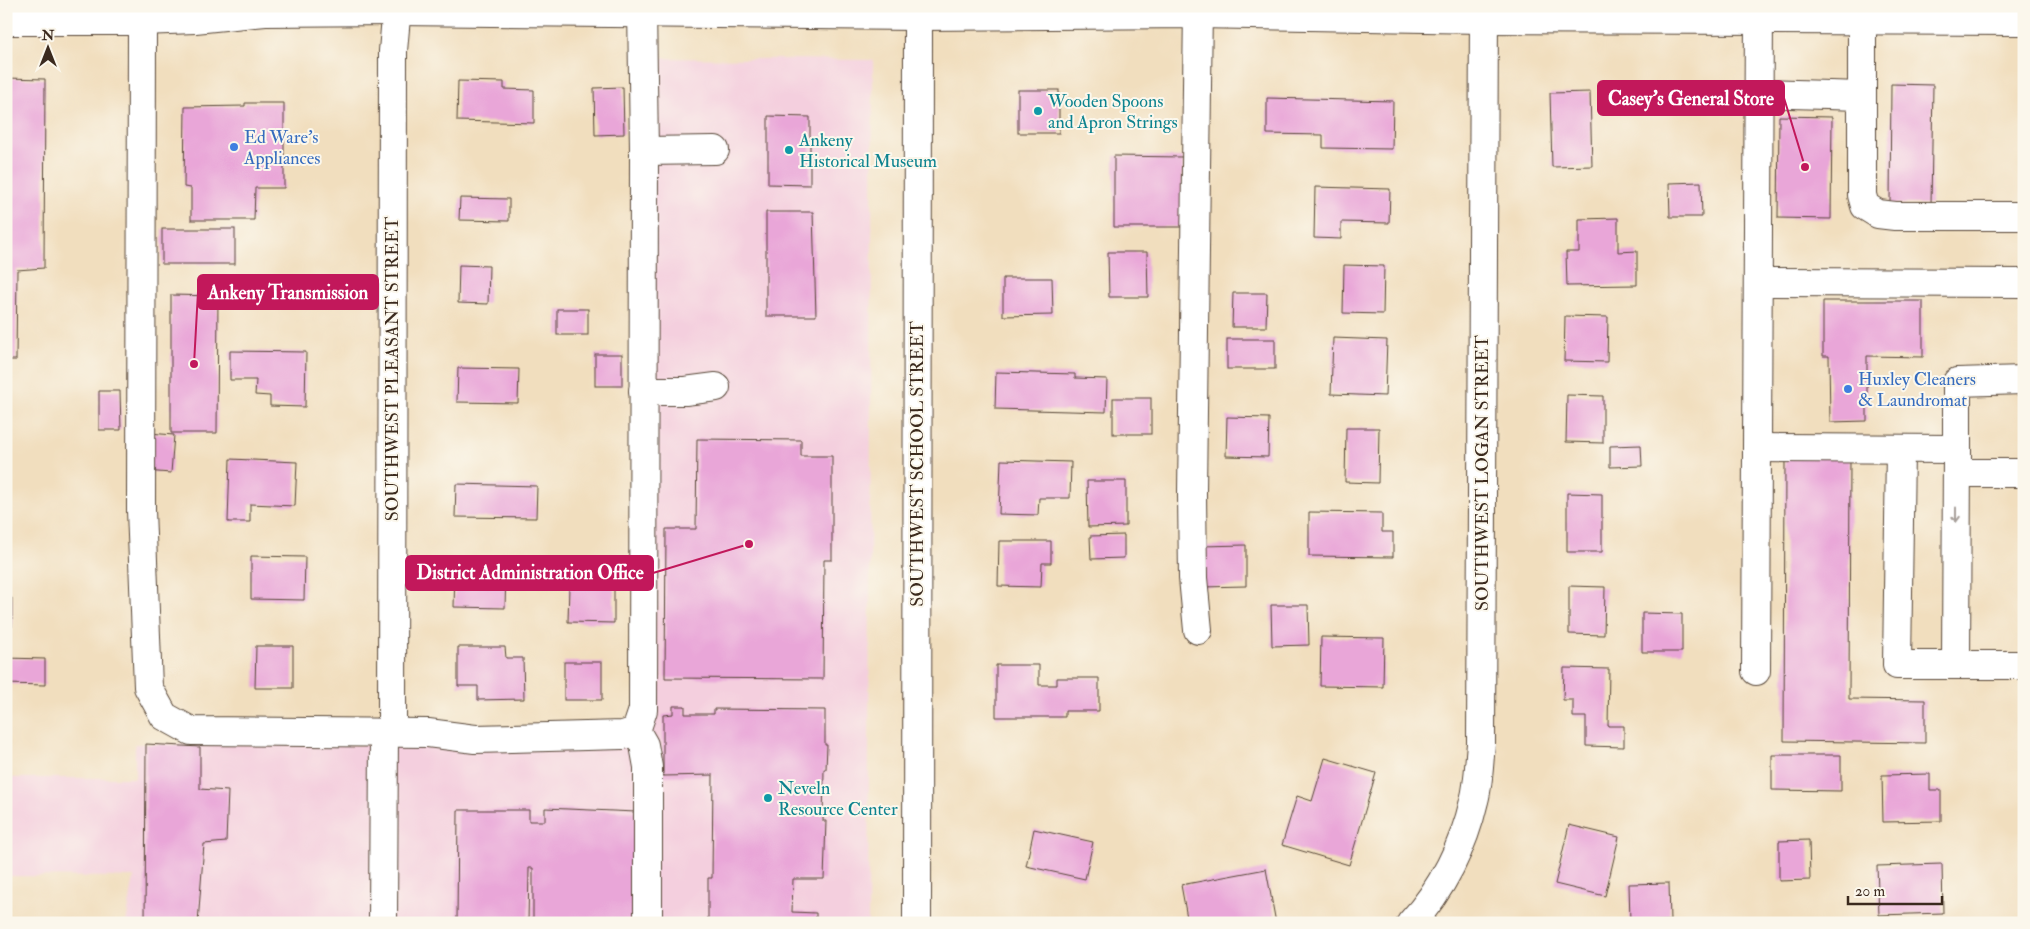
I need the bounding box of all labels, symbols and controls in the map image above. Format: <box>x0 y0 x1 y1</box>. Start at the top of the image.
north arrow <box>22 22 72 72</box>
text: N <box>41 27 55 44</box>
callout: Casey's General Store <box>1598 81 1784 115</box>
text: Casey's General Store <box>1608 87 1774 112</box>
place label: Wooden Spoons and Apron Strings <box>1047 90 1178 134</box>
marker: Wooden Spoons and Apron Strings <box>1032 105 1044 117</box>
place label: Ed Ware's Appliances <box>243 126 321 170</box>
place label: Ankeny Historical Museum <box>798 129 937 173</box>
marker: Ed Ware's Appliances <box>228 141 240 153</box>
marker: Ankeny Historical Museum <box>783 144 795 156</box>
street label: SOUTHWEST PLEASANT STREET <box>381 216 404 521</box>
callout: Ankeny Transmission <box>198 275 378 309</box>
text: Ankeny Transmission <box>207 281 368 306</box>
street label: SOUTHWEST SCHOOL STREET <box>906 321 929 607</box>
street label: SOUTHWEST LOGAN STREET <box>1471 334 1494 611</box>
place label: Huxley Cleaners & Laundromat <box>1858 368 1976 412</box>
marker: Huxley Cleaners & Laundromat <box>1842 383 1854 395</box>
one-way arrow <box>1951 507 1961 523</box>
callout: District Administration Office <box>406 556 653 590</box>
text: District Administration Office <box>416 561 644 585</box>
place label: Neveln Resource Center <box>778 777 898 821</box>
marker: Neveln Resource Center <box>762 792 774 804</box>
scale bar <box>1848 874 1941 906</box>
text: 20 m <box>1855 882 1885 901</box>

